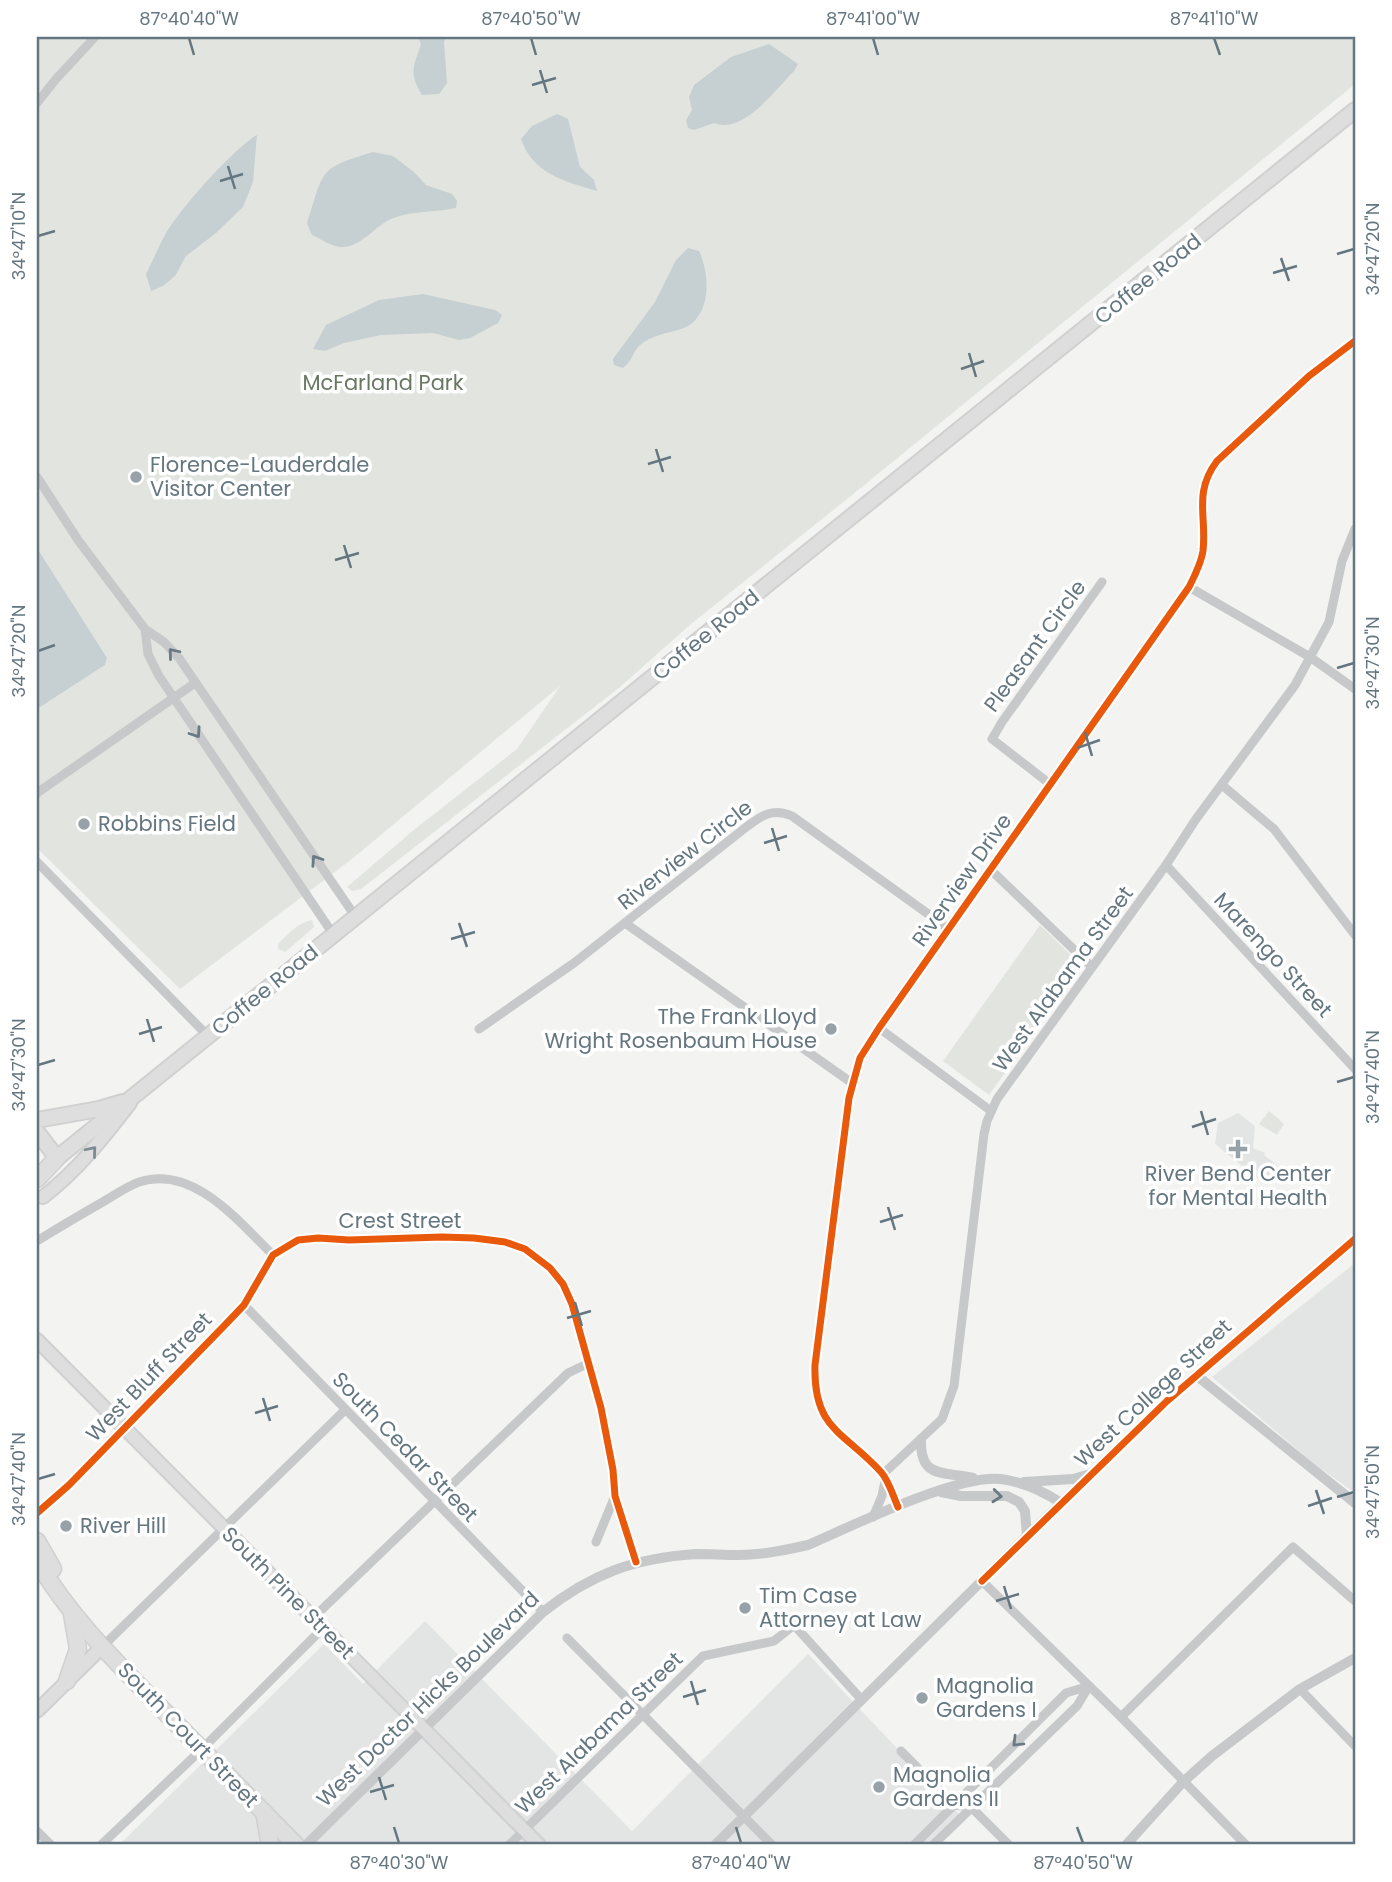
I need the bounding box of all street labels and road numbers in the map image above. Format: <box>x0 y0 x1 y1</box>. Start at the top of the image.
street label: Coffee Road <box>1088 227 1207 331</box>
street label: Pleasant Circle <box>977 574 1092 718</box>
street label: Coffee Road <box>646 583 765 687</box>
street label: Riverview Circle <box>611 793 758 916</box>
street label: Riverview Drive <box>905 807 1018 952</box>
street label: West Alabama Street <box>985 880 1140 1077</box>
street label: Marengo Street <box>1208 886 1339 1024</box>
street label: Coffee Road <box>205 938 324 1042</box>
street label: Crest Street <box>339 1206 461 1235</box>
street label: West Bluff Street <box>79 1305 218 1448</box>
street label: West College Street <box>1068 1312 1238 1473</box>
street label: South Cedar Street <box>326 1365 485 1528</box>
street label: South Pine Street <box>216 1520 361 1665</box>
street label: West Doctor Hicks Boulevard <box>310 1584 545 1813</box>
street label: West Alabama Street <box>509 1645 689 1820</box>
street label: South Court Street <box>111 1656 265 1814</box>

